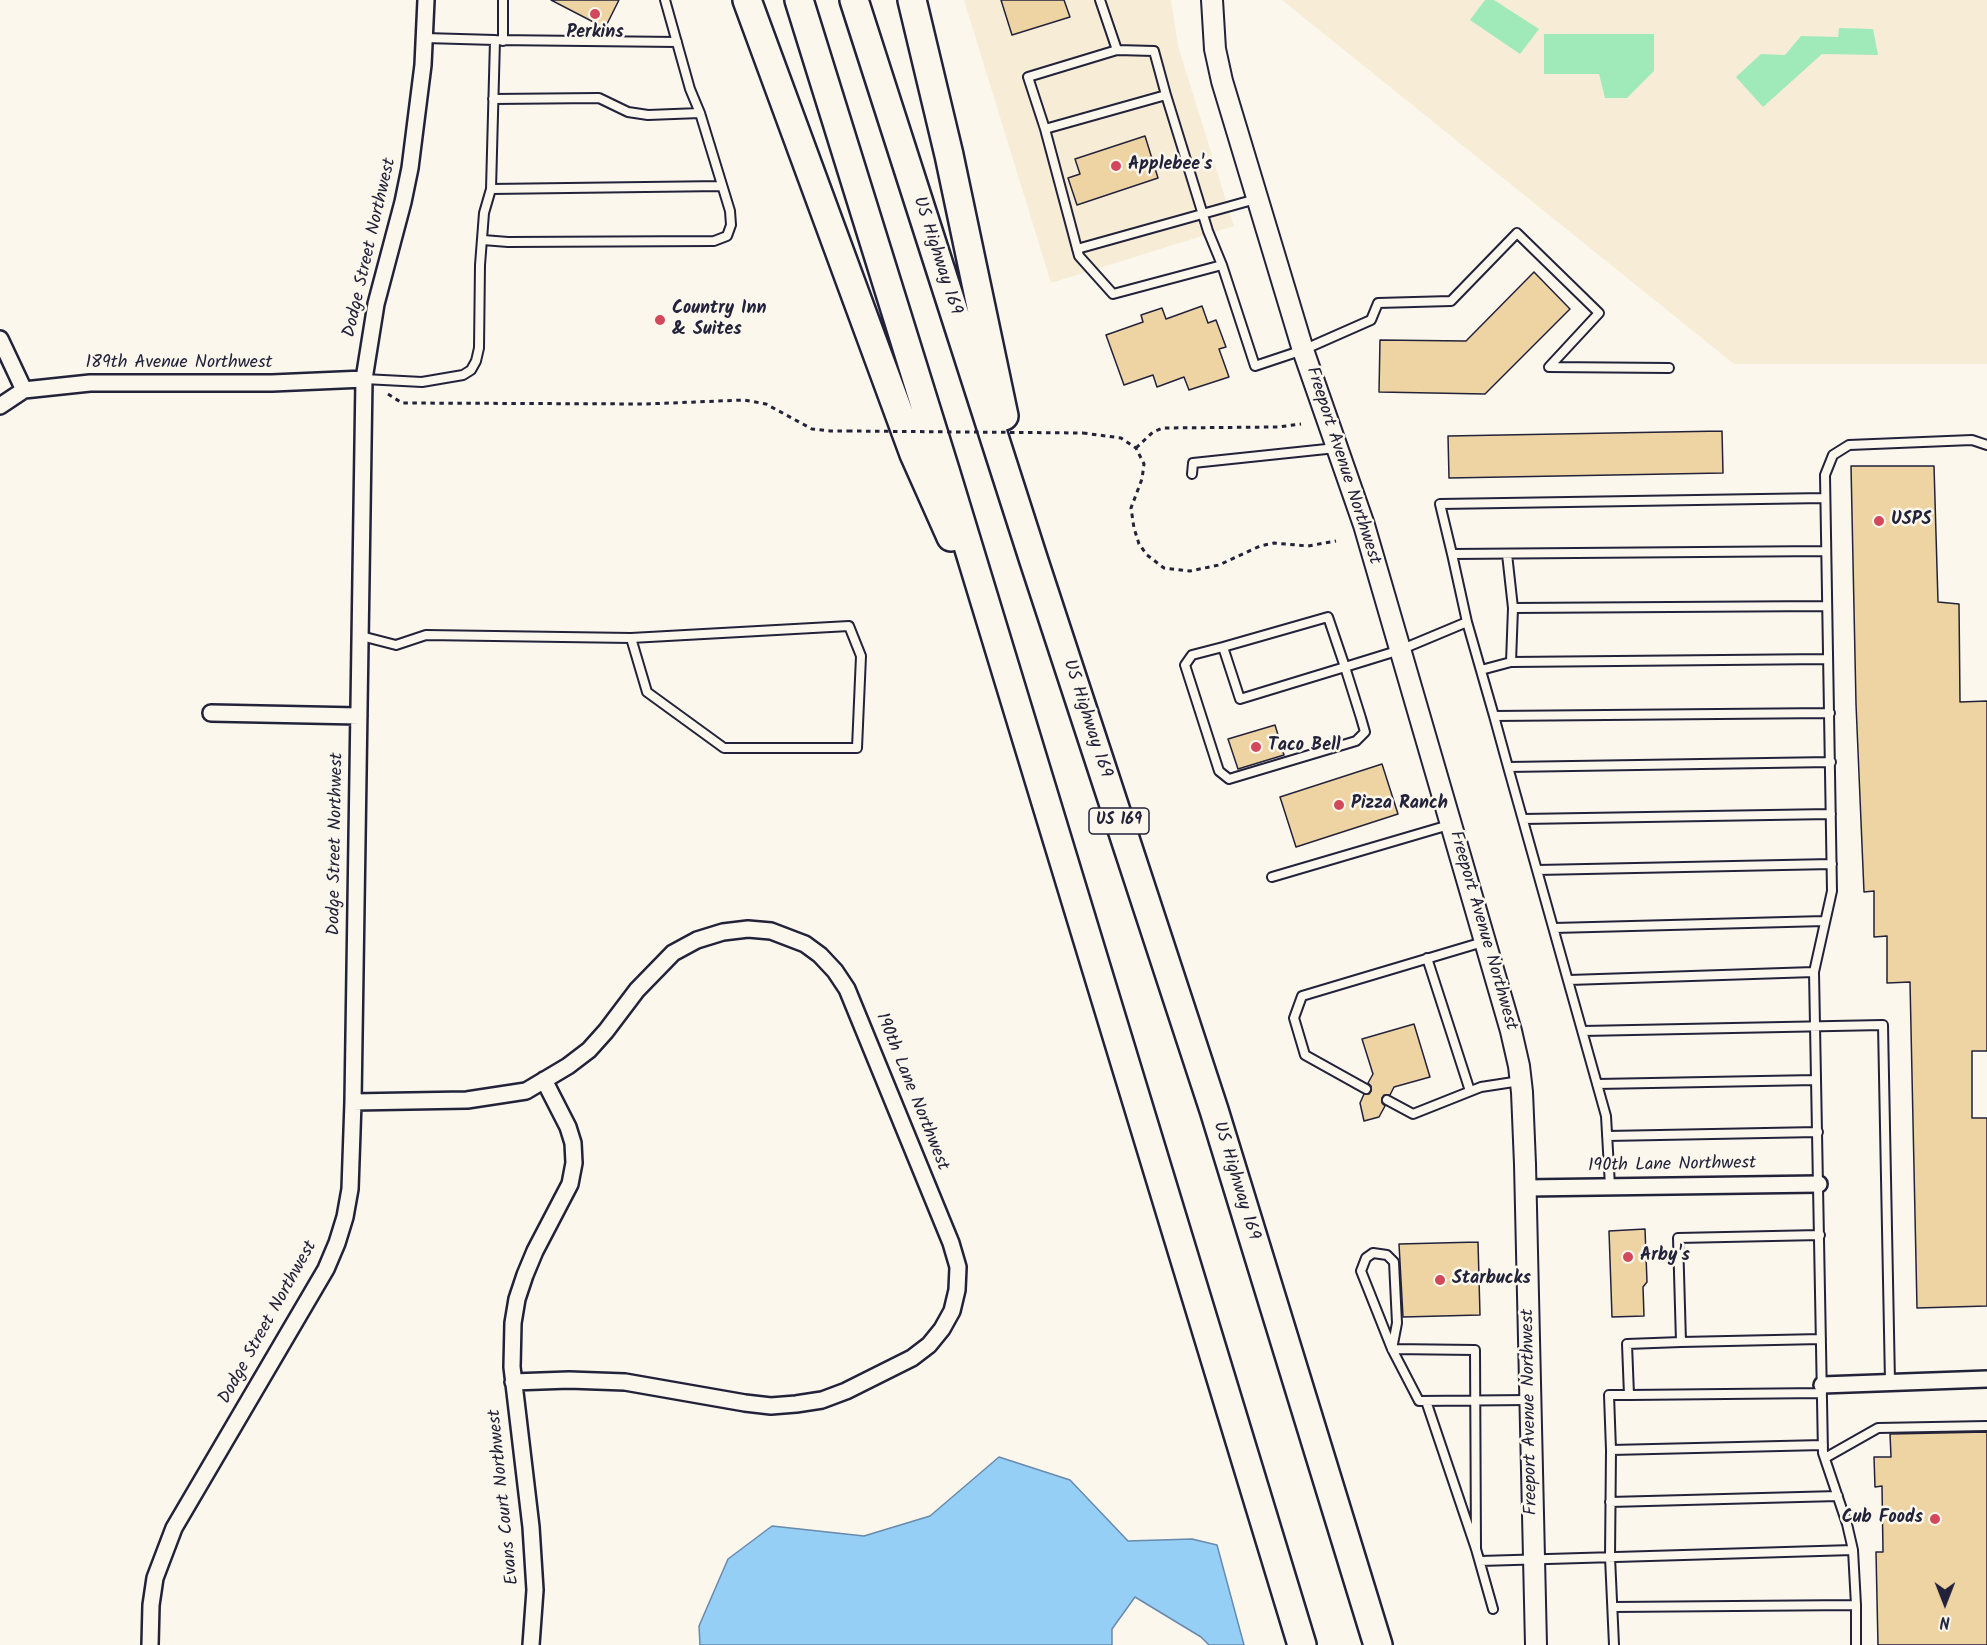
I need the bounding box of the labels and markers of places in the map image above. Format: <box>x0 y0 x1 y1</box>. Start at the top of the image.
marker: Perkins <box>588 7 602 21</box>
place label: Perkins <box>566 23 624 45</box>
place label: Applebee's <box>1128 155 1212 177</box>
marker: Applebee's <box>1109 159 1123 173</box>
place label: Country Inn & Suites <box>672 299 766 342</box>
marker: Country Inn & Suites <box>653 313 667 327</box>
place label: USPS <box>1891 510 1931 532</box>
marker: USPS <box>1872 514 1886 528</box>
place label: Taco Bell <box>1268 736 1341 758</box>
marker: Taco Bell <box>1249 740 1263 754</box>
place label: Pizza Ranch <box>1351 794 1448 816</box>
marker: Pizza Ranch <box>1332 798 1346 812</box>
place label: Arby's <box>1640 1246 1690 1268</box>
marker: Arby's <box>1621 1250 1635 1264</box>
place label: Starbucks <box>1452 1269 1531 1291</box>
marker: Starbucks <box>1433 1273 1447 1287</box>
place label: Cub Foods <box>1842 1508 1923 1530</box>
marker: Cub Foods <box>1928 1512 1942 1526</box>

